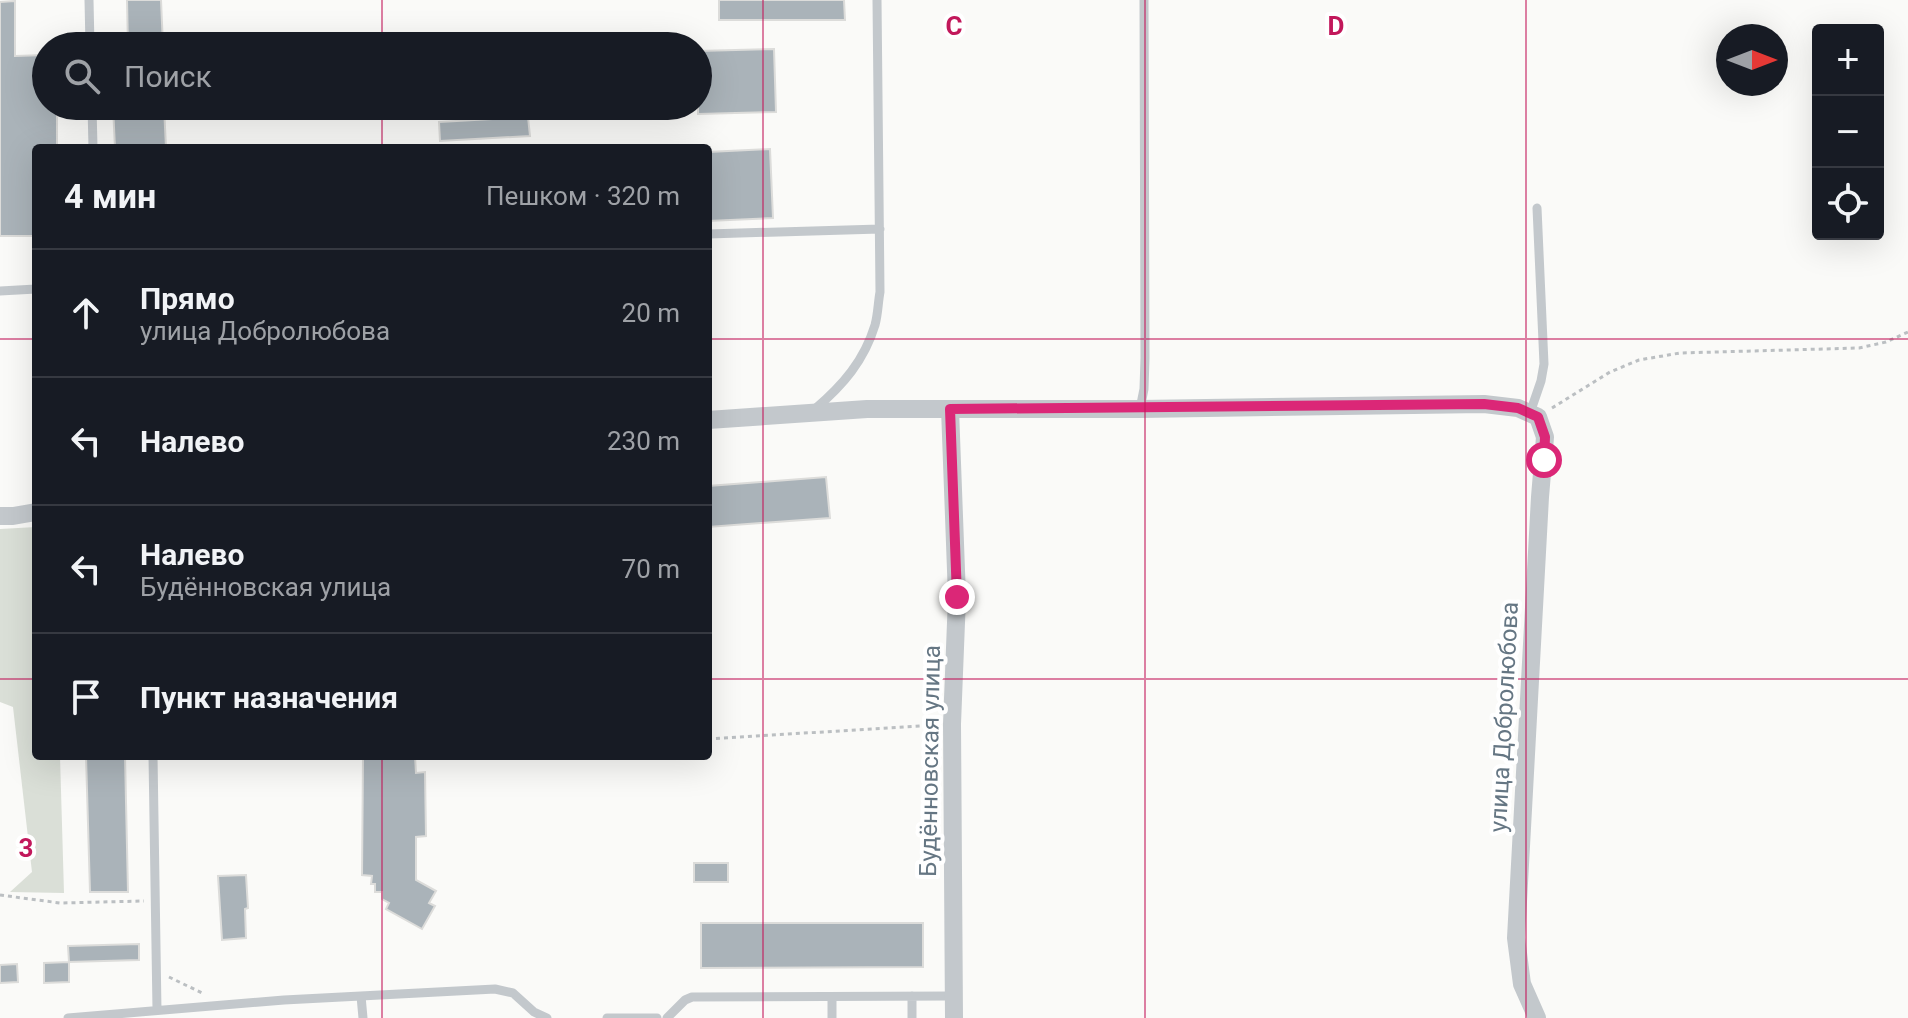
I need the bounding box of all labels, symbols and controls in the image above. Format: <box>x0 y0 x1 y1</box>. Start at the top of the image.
text: C <box>945 11 963 41</box>
text: D <box>1328 11 1344 41</box>
north arrow <box>1716 24 1788 96</box>
map controls <box>1812 24 1884 240</box>
button: + <box>1812 24 1884 96</box>
search box <box>32 32 712 120</box>
icon: search <box>60 54 104 98</box>
text: Поиск <box>124 59 212 94</box>
button: − <box>1812 96 1884 168</box>
button: locate <box>1812 168 1884 240</box>
text: 4 мин <box>64 176 156 216</box>
text: Пешком · 320 m <box>486 181 680 211</box>
text: Прямо <box>140 281 235 316</box>
icon: ahead <box>64 291 108 335</box>
text: 20 m <box>622 298 680 328</box>
text: улица Добролюбова <box>140 316 390 346</box>
icon: left <box>64 419 108 463</box>
text: Налево <box>140 424 244 459</box>
text: 230 m <box>607 426 680 456</box>
route start <box>1526 442 1562 478</box>
text: Налево <box>140 537 244 572</box>
icon: left <box>64 547 108 591</box>
text: 70 m <box>622 554 680 584</box>
text: Будённовская улица <box>140 572 391 602</box>
route end <box>939 579 975 615</box>
street label: улица Добролюбова <box>1484 601 1524 833</box>
street label: Будённовская улица <box>914 645 946 877</box>
icon: arrive <box>64 675 108 719</box>
text: Пункт назначения <box>140 680 398 715</box>
text: 3 <box>19 833 33 863</box>

